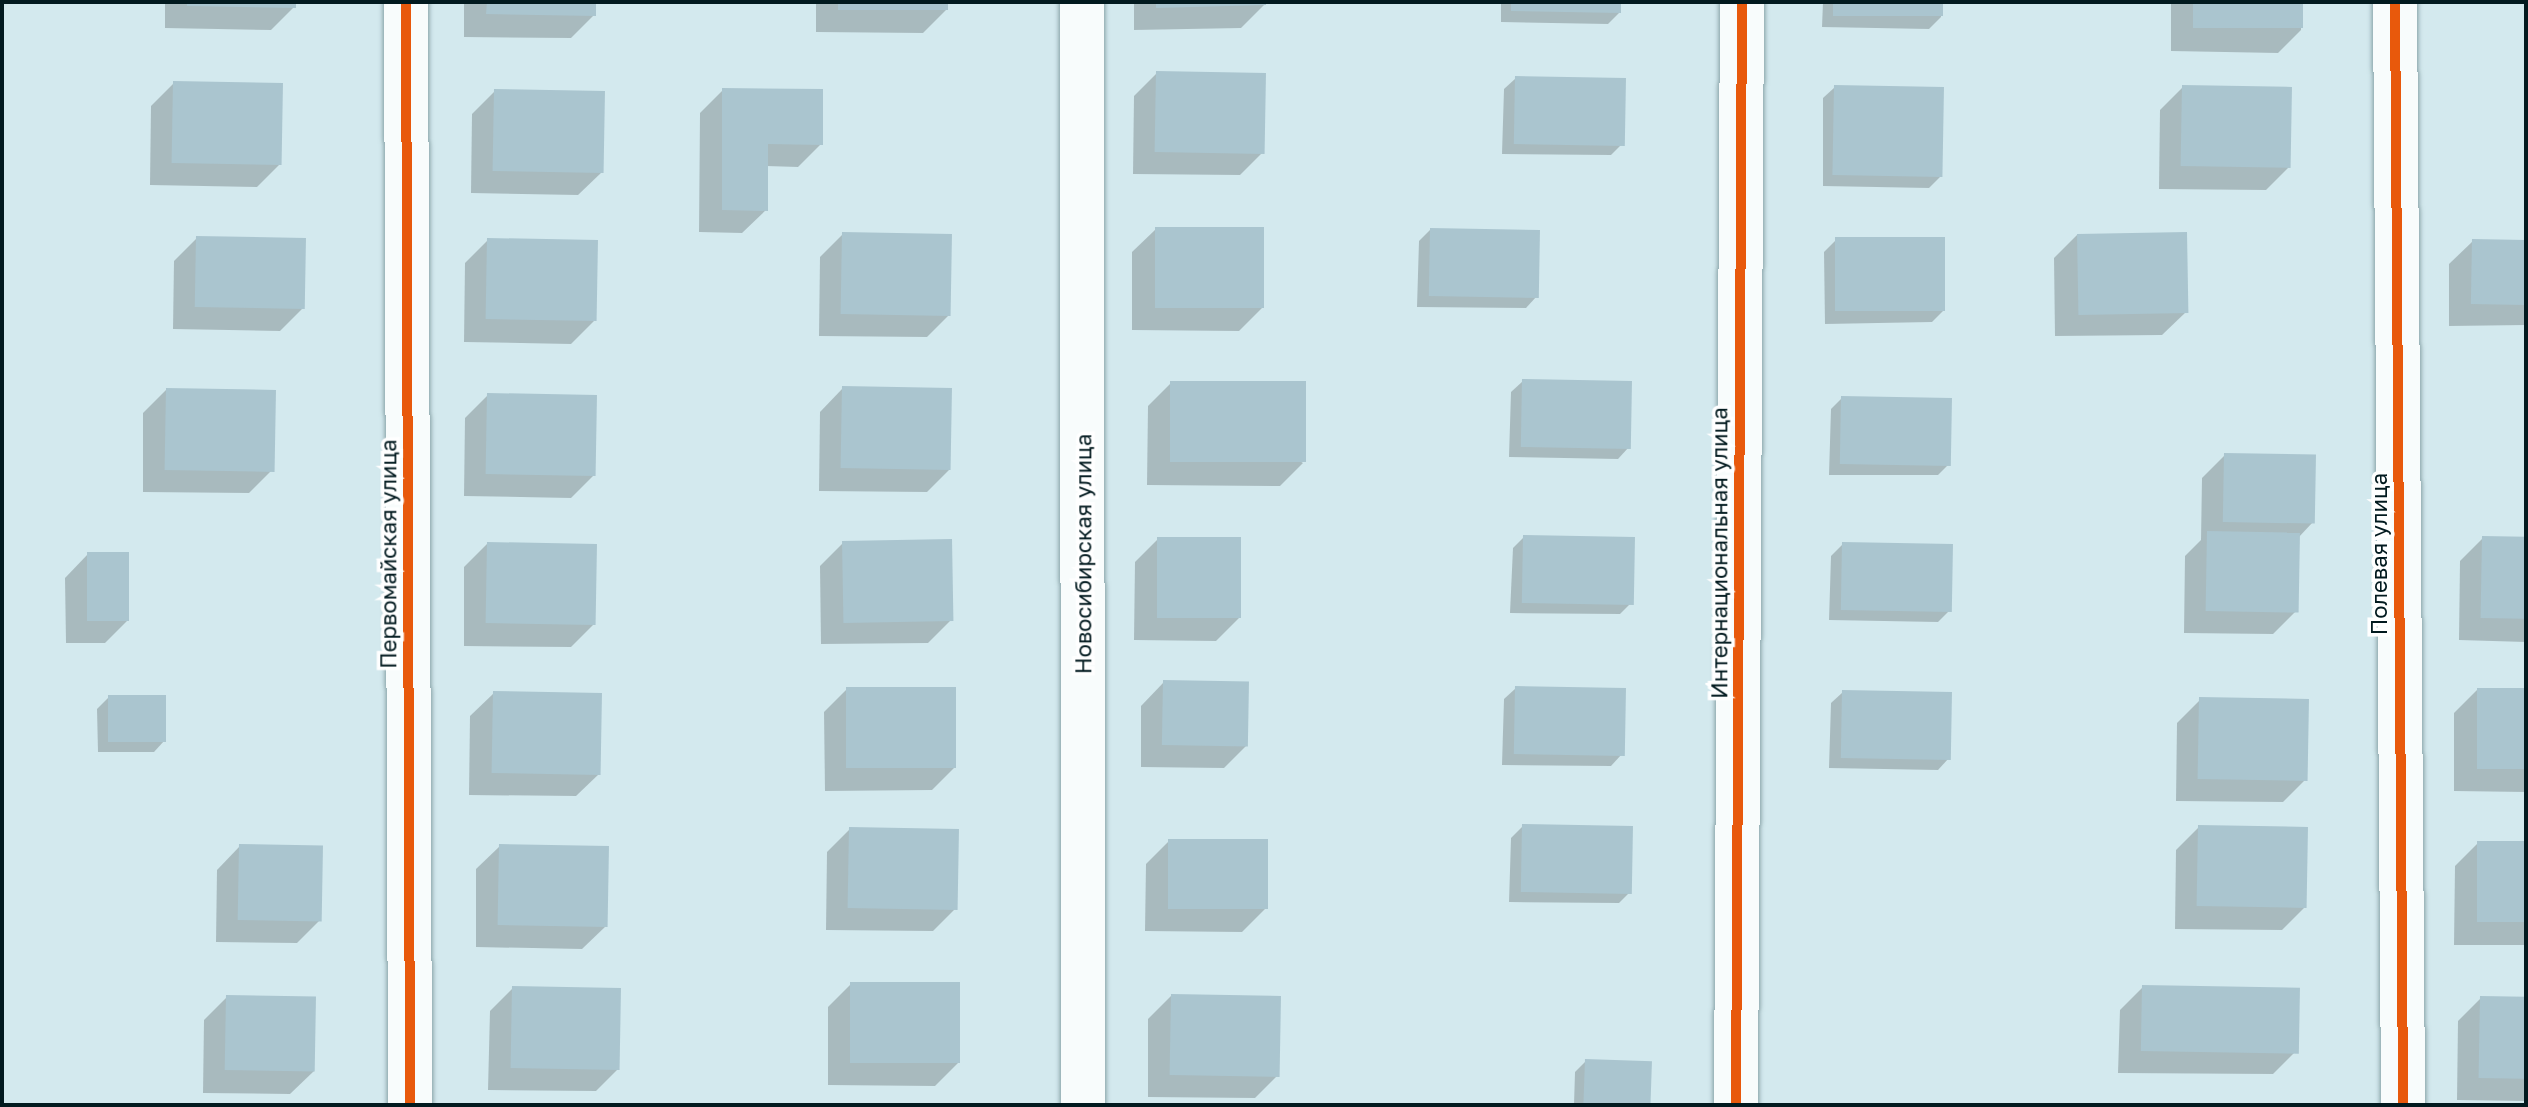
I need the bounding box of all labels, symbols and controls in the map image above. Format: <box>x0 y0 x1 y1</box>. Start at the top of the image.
street label: Интернациональная улица <box>1706 407 1732 699</box>
street label: Новосибирская улица <box>1070 434 1096 674</box>
street label: Первомайская улица <box>375 439 401 669</box>
street label: Полевая улица <box>2366 473 2392 635</box>

